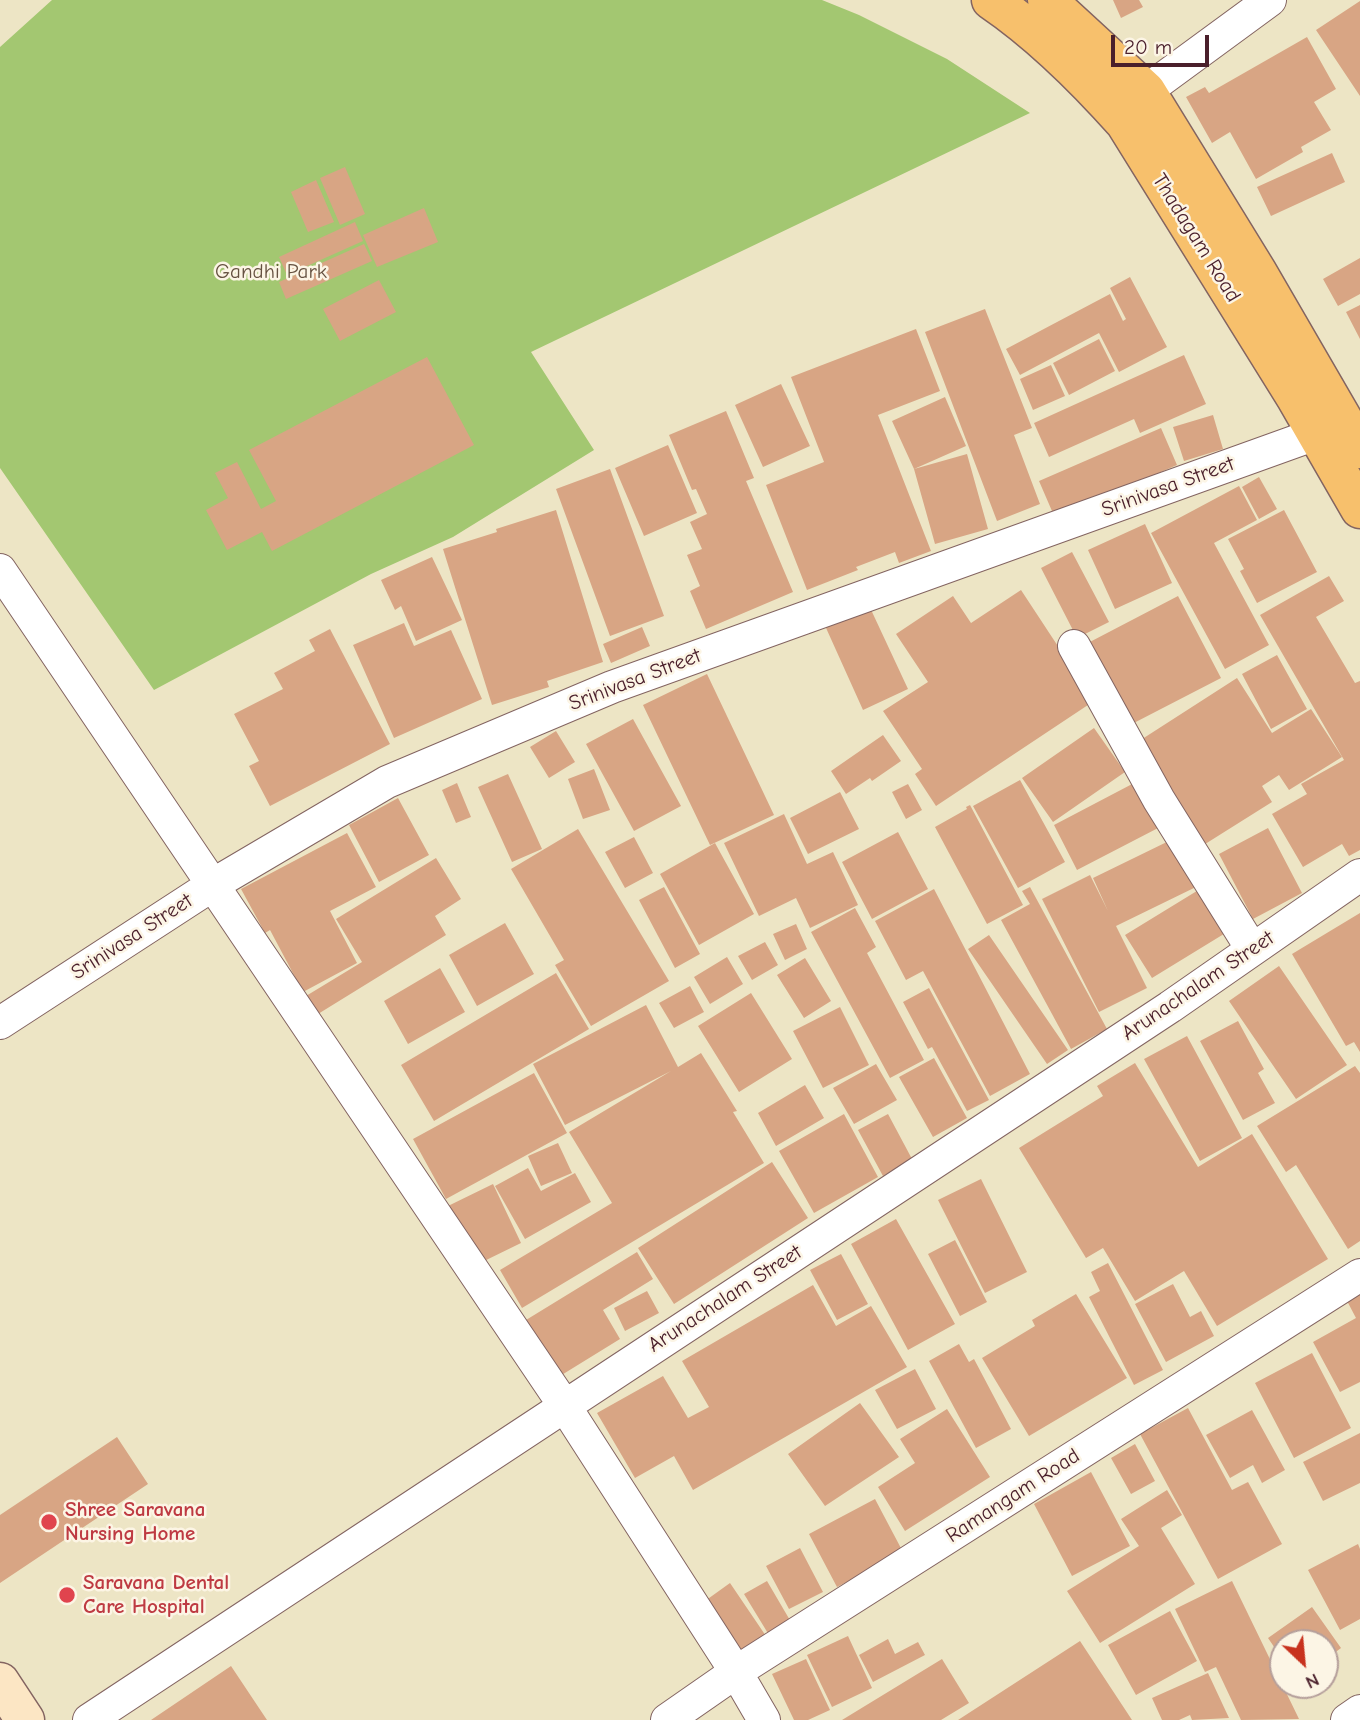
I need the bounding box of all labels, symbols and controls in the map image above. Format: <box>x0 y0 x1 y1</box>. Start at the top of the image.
scale bar <box>1115 21 1213 65</box>
text: 20 m <box>1124 35 1172 59</box>
street label: Thadagam Road <box>1146 169 1246 307</box>
park label: Gandhi Park <box>215 259 327 285</box>
street label: Srinivasa Street <box>1098 451 1238 523</box>
street label: Srinivasa Street <box>565 643 705 717</box>
street label: Srinivasa Street <box>67 888 197 986</box>
street label: Arunachalam Street <box>1117 926 1279 1046</box>
street label: Arunachalam Street <box>643 1240 807 1358</box>
street label: Ramangam Road <box>941 1443 1085 1549</box>
place label: Shree Saravana Nursing Home <box>65 1497 205 1547</box>
marker: Shree Saravana Nursing Home <box>39 1512 59 1532</box>
place label: Saravana Dental Care Hospital <box>83 1570 229 1620</box>
marker: Saravana Dental Care Hospital <box>57 1585 77 1605</box>
north arrow <box>1269 1629 1339 1699</box>
text: N <box>1302 1668 1323 1694</box>

